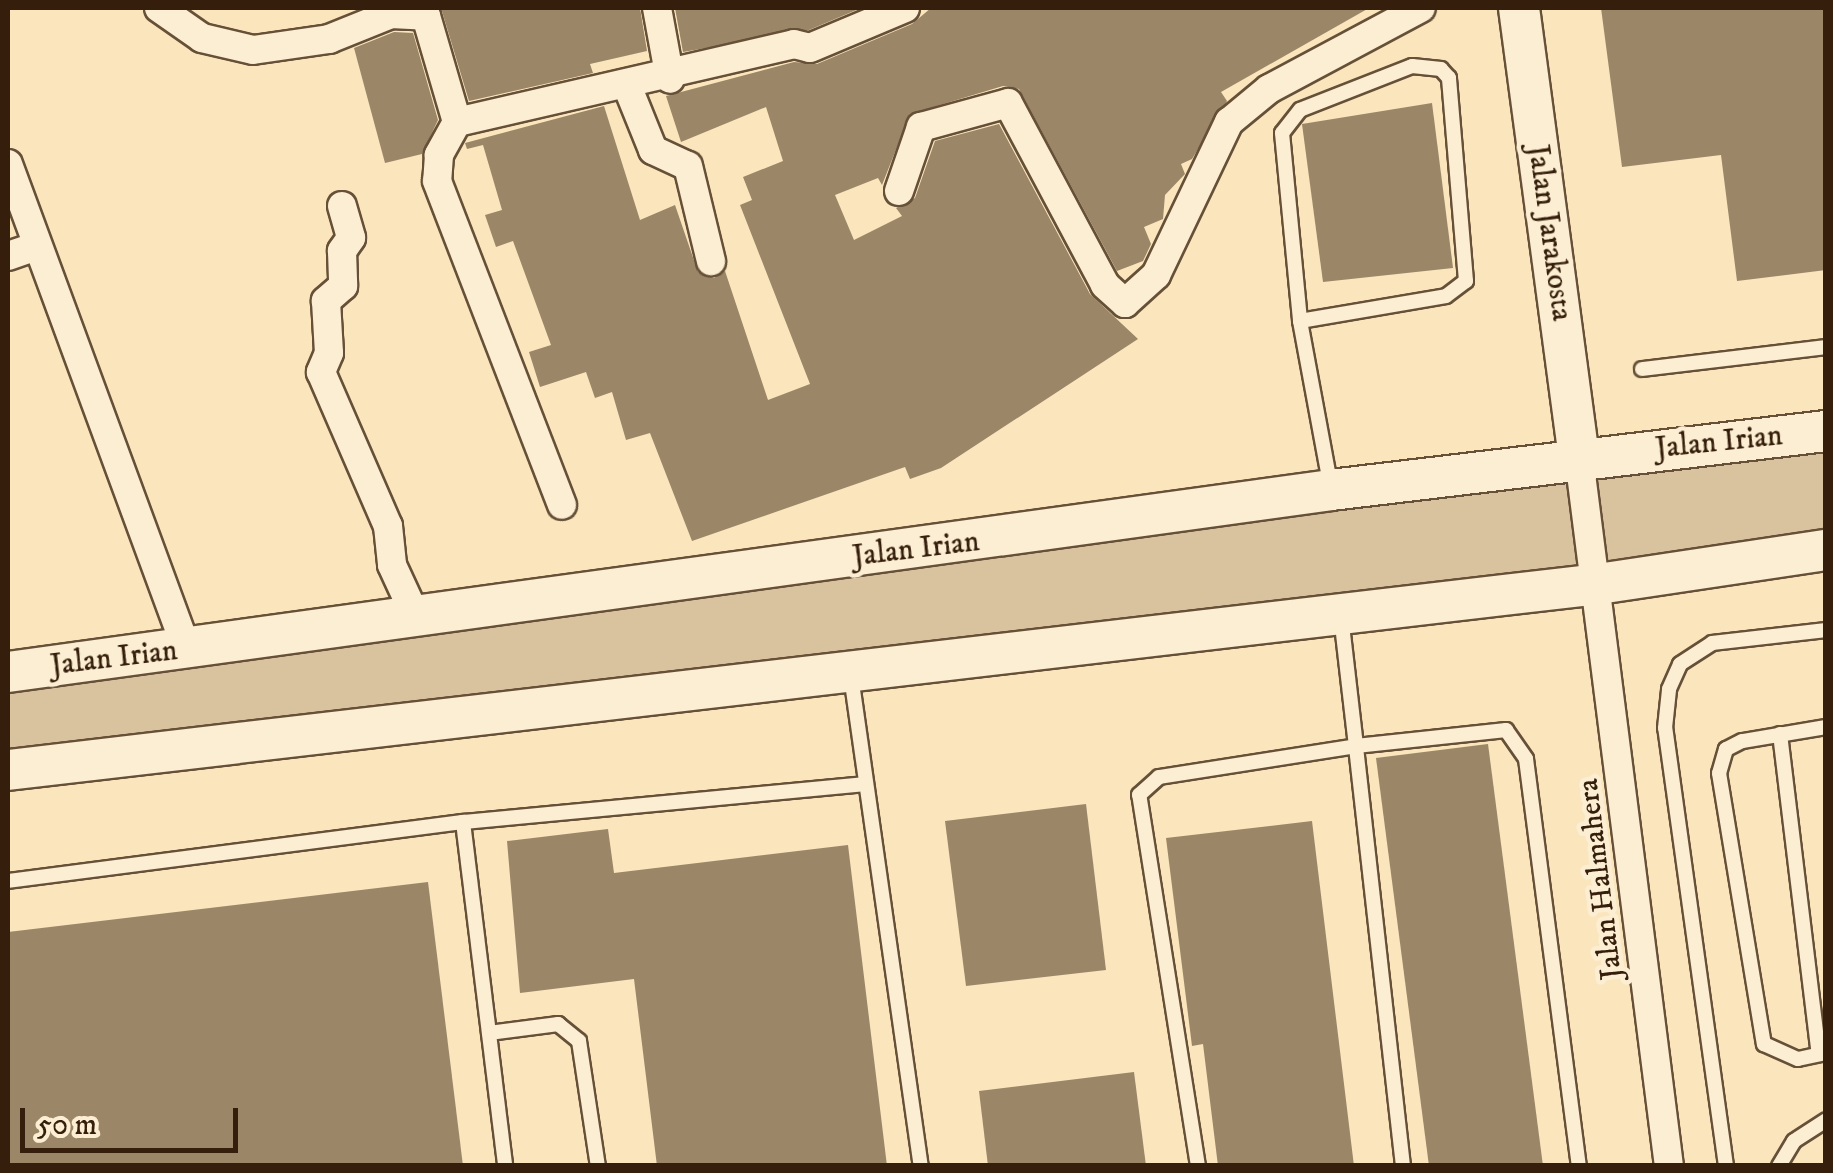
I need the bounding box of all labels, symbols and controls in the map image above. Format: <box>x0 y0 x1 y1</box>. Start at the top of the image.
street label: Jalan Jarakosta <box>1519 143 1579 323</box>
street label: Jalan Irian <box>1654 418 1784 468</box>
street label: Jalan Irian <box>850 524 982 576</box>
street label: Jalan Irian <box>48 633 180 685</box>
street label: Jalan Halmahera <box>1571 776 1631 982</box>
scale bar <box>25 1088 242 1150</box>
text: 50 m <box>37 1107 97 1144</box>

